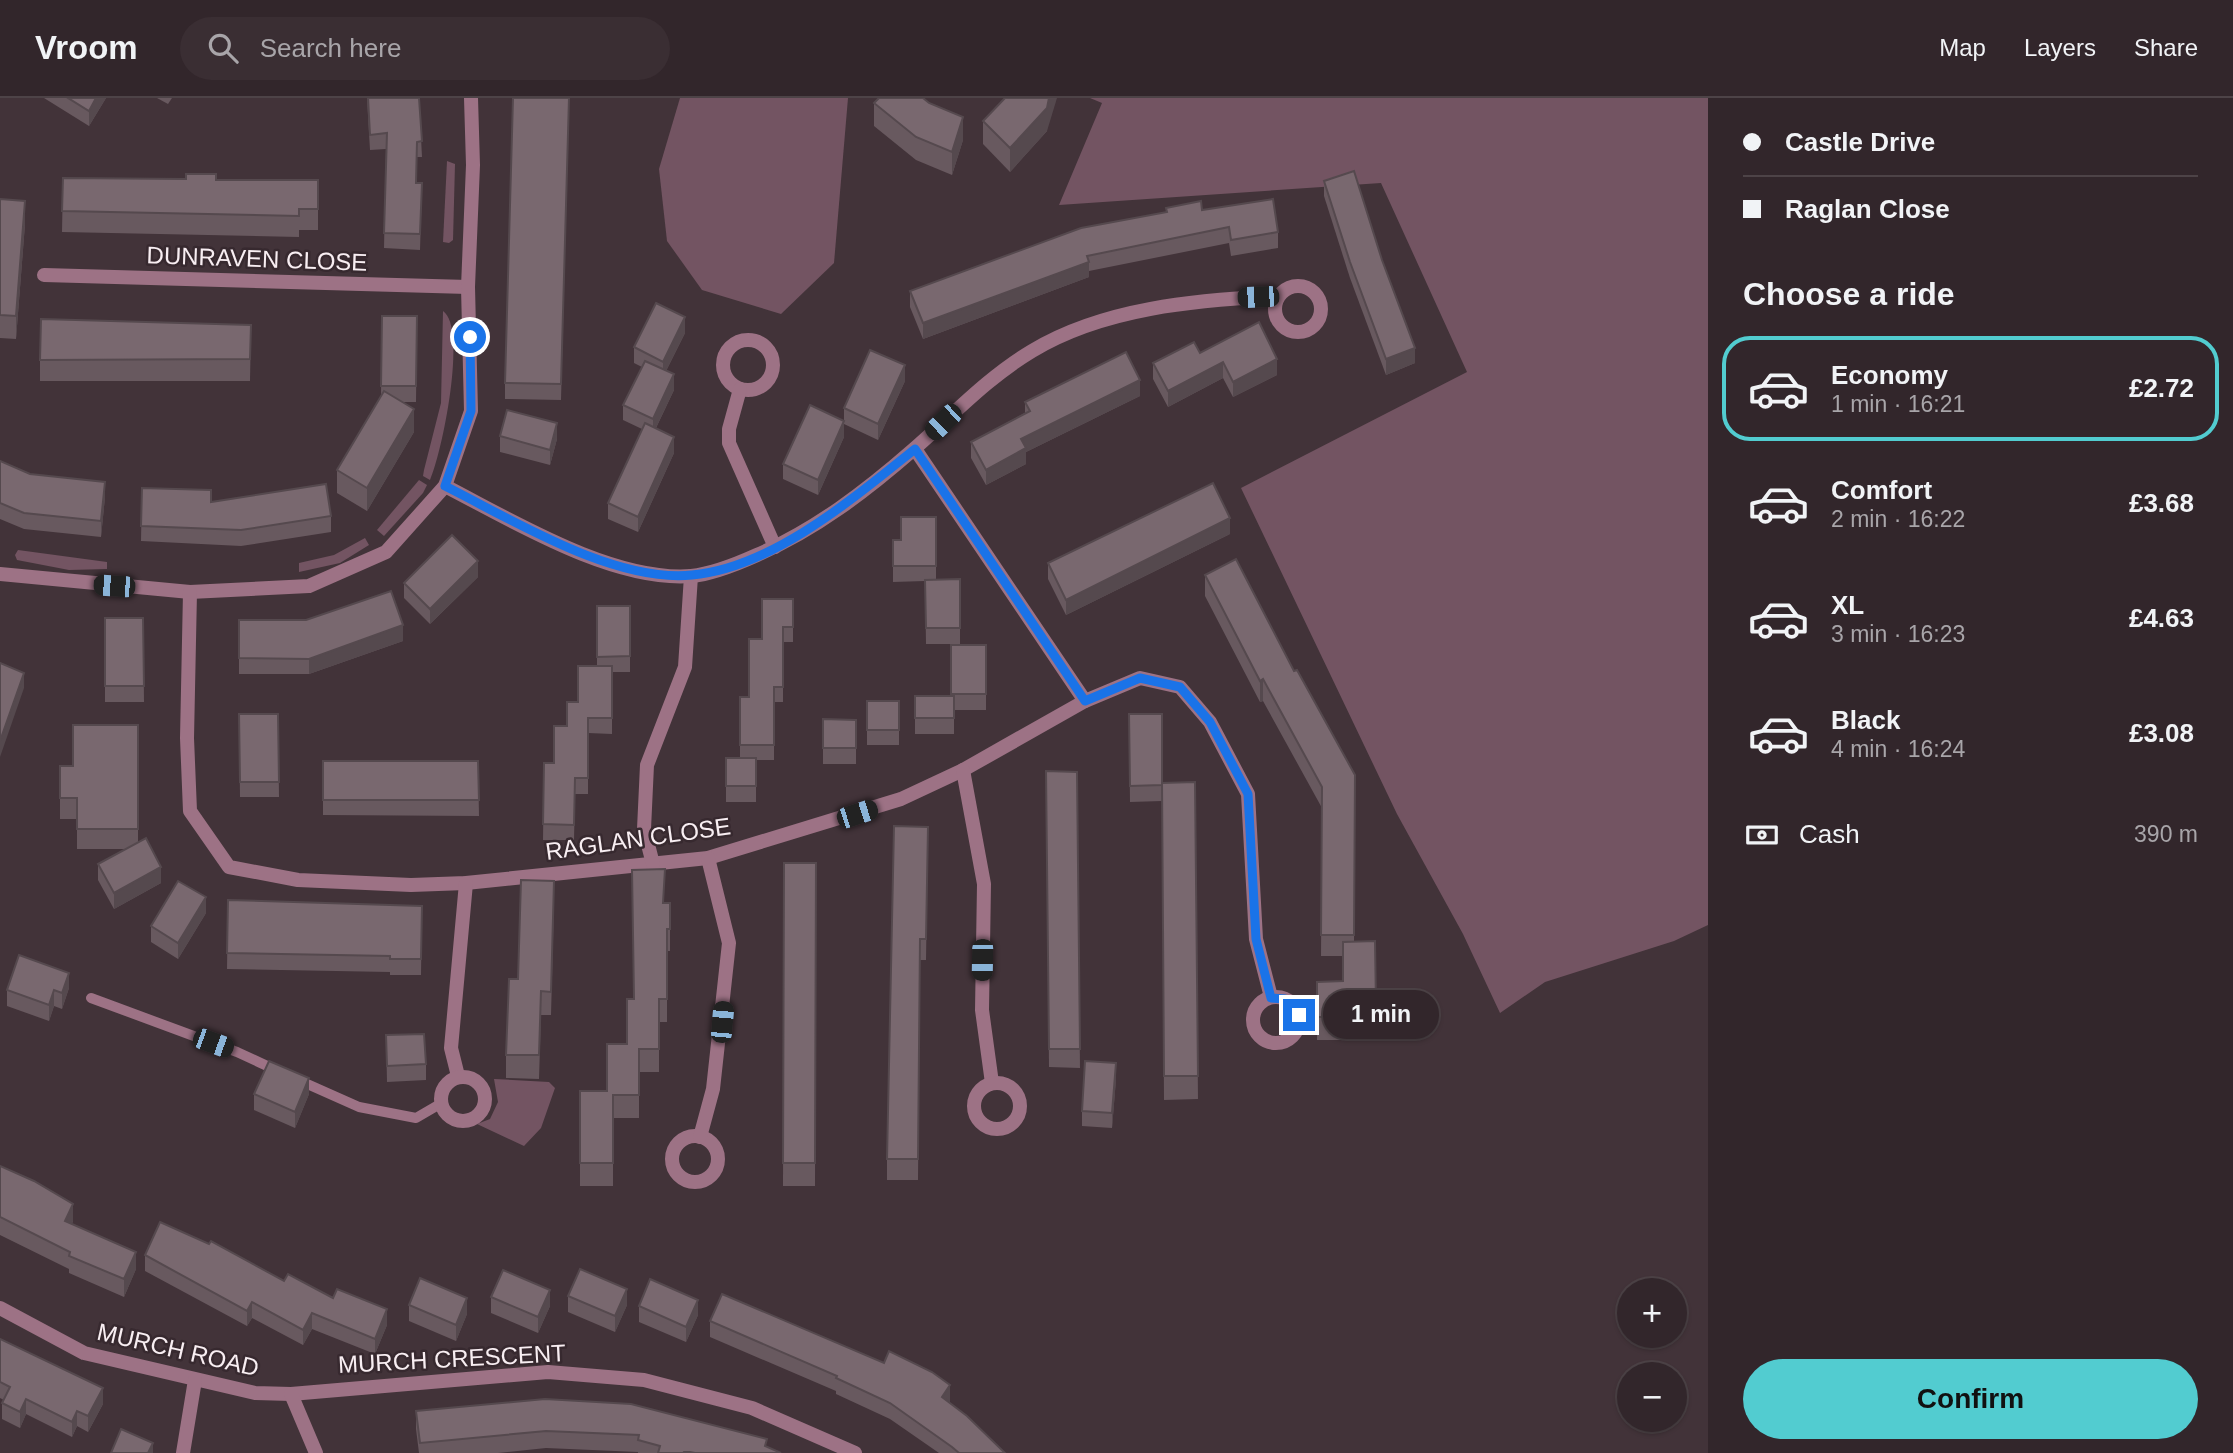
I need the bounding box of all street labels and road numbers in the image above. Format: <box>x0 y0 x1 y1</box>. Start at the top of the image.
street label: DUNRAVEN CLOSE <box>146 241 368 276</box>
street label: RAGLAN CLOSE <box>544 812 732 865</box>
street label: MURCH ROAD <box>95 1318 262 1381</box>
street label: MURCH CRESCENT <box>337 1339 567 1378</box>

